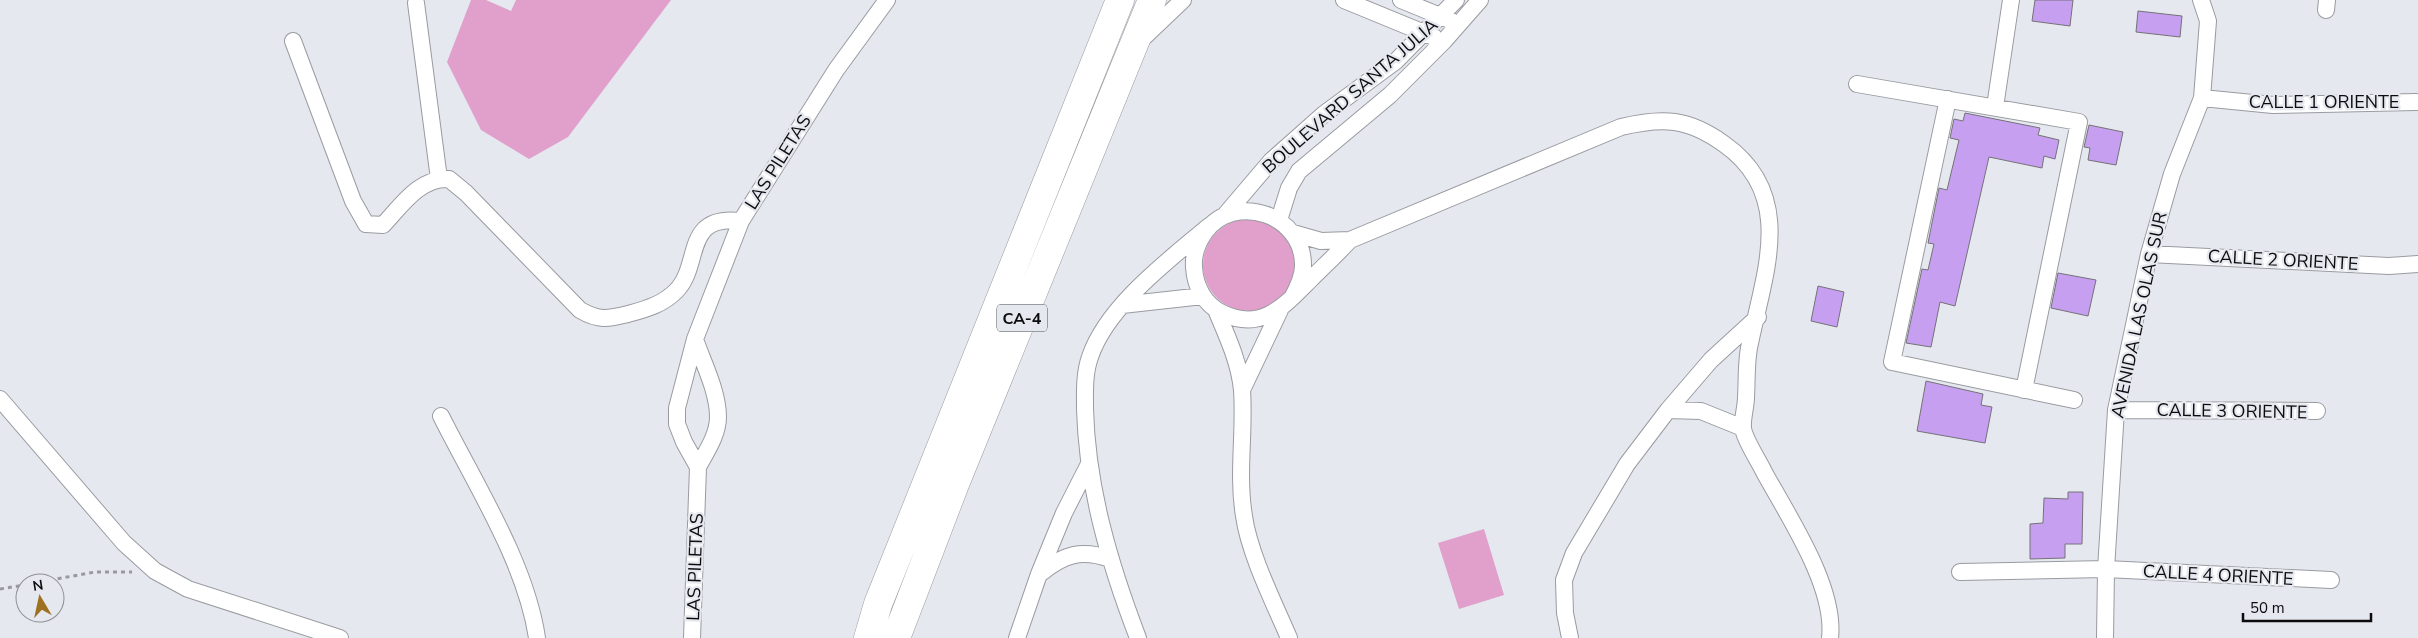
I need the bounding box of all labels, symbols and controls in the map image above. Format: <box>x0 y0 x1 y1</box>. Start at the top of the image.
street label: BOULEVARD SANTA JULIA <box>1257 13 1443 179</box>
street label: CALLE 1 ORIENTE <box>2249 90 2399 114</box>
street label: LAS PILETAS <box>739 110 817 214</box>
street label: AVENIDA LAS OLAS SUR <box>2105 210 2173 420</box>
street label: CALLE 2 ORIENTE <box>2207 244 2359 276</box>
road number: CA-4 <box>997 304 1047 332</box>
street label: CALLE 3 ORIENTE <box>2156 398 2308 424</box>
street label: LAS PILETAS <box>681 513 709 621</box>
street label: CALLE 4 ORIENTE <box>2142 559 2294 591</box>
north arrow <box>15 573 65 623</box>
text: N <box>31 575 45 596</box>
scale bar <box>2243 590 2370 622</box>
text: 50 m <box>2250 598 2285 618</box>

